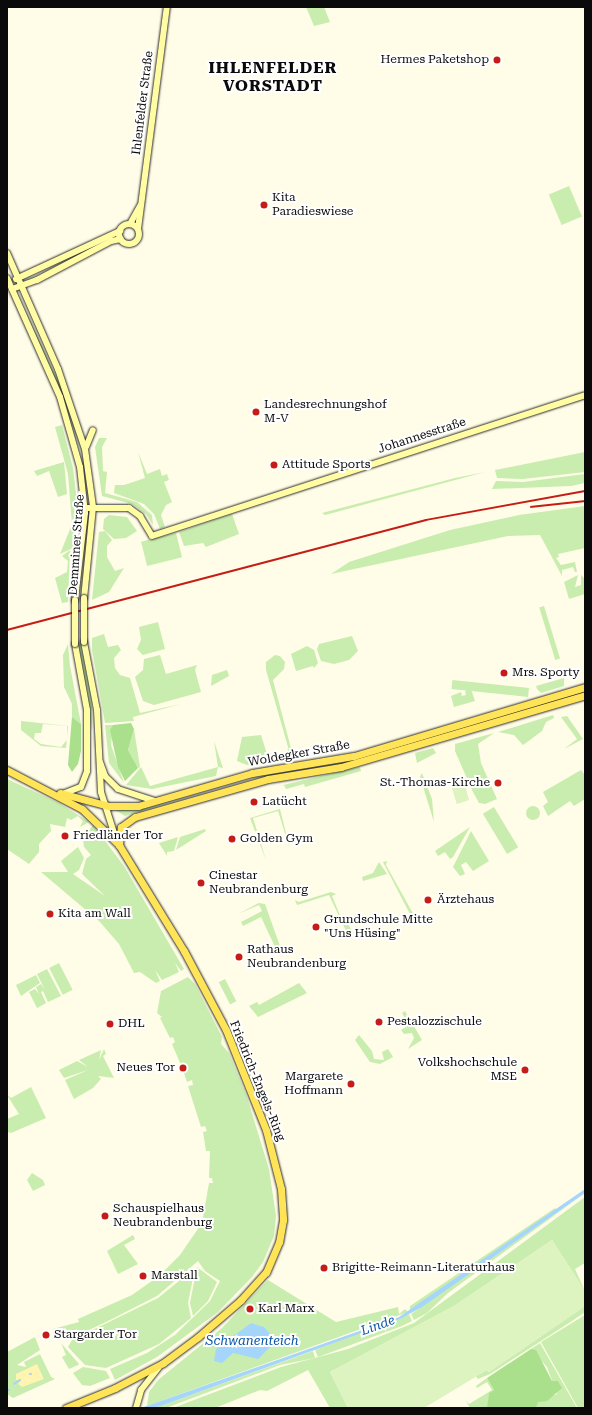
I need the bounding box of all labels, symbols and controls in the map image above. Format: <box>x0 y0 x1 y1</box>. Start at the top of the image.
street label: Ihlenfelder Straße <box>129 50 157 156</box>
place label: Hermes Paketshop <box>380 53 489 67</box>
marker: Hermes Paketshop <box>492 55 502 65</box>
district label: IHLENFELDER VORSTADT <box>209 58 337 96</box>
place label: Kita Paradieswiese <box>272 191 353 219</box>
marker: Kita Paradieswiese <box>259 200 269 210</box>
place label: Landesrechnungshof M-V <box>264 398 387 426</box>
marker: Landesrechnungshof M-V <box>251 407 261 417</box>
street label: Johannesstraße <box>376 415 468 457</box>
place label: Attitude Sports <box>282 458 370 472</box>
marker: Attitude Sports <box>269 460 279 470</box>
street label: Demminer Straße <box>66 494 88 596</box>
place label: Mrs. Sporty <box>512 666 580 680</box>
marker: Mrs. Sporty <box>499 668 509 678</box>
street label: Woldegker Straße <box>247 738 351 770</box>
place label: St.-Thomas-Kirche <box>380 776 490 790</box>
marker: St.-Thomas-Kirche <box>493 778 503 788</box>
place label: Latücht <box>262 795 307 809</box>
marker: Latücht <box>249 797 259 807</box>
place label: Friedländer Tor <box>73 829 163 843</box>
marker: Friedländer Tor <box>60 831 70 841</box>
place label: Golden Gym <box>240 832 313 846</box>
marker: Golden Gym <box>227 834 237 844</box>
place label: Cinestar Neubrandenburg <box>209 869 308 897</box>
marker: Cinestar Neubrandenburg <box>196 878 206 888</box>
place label: Ärztehaus <box>437 893 494 907</box>
marker: Ärztehaus <box>422 894 434 906</box>
place label: Kita am Wall <box>58 907 131 921</box>
marker: Kita am Wall <box>45 909 55 919</box>
place label: Grundschule Mitte "Uns Hüsing" <box>324 913 433 941</box>
marker: Grundschule Mitte "Uns Hüsing" <box>311 922 321 932</box>
place label: Rathaus Neubrandenburg <box>247 943 346 971</box>
marker: Rathaus Neubrandenburg <box>234 952 244 962</box>
place label: Pestalozzischule <box>387 1015 482 1029</box>
place label: DHL <box>118 1017 145 1031</box>
marker: Pestalozzischule <box>374 1017 384 1027</box>
marker: DHL <box>105 1019 115 1029</box>
street label: Friedrich-Engels-Ring <box>226 1019 288 1143</box>
place label: Volkshochschule MSE <box>418 1056 517 1084</box>
place label: Neues Tor <box>117 1061 175 1075</box>
marker: Neues Tor <box>178 1063 188 1073</box>
marker: Volkshochschule MSE <box>520 1065 530 1075</box>
place label: Margarete Hoffmann <box>284 1070 343 1098</box>
marker: Margarete Hoffmann <box>346 1079 356 1089</box>
place label: Schauspielhaus Neubrandenburg <box>113 1202 212 1230</box>
marker: Schauspielhaus Neubrandenburg <box>100 1211 110 1221</box>
place label: Brigitte-Reimann-Literaturhaus <box>332 1261 515 1275</box>
marker: Brigitte-Reimann-Literaturhaus <box>319 1263 329 1273</box>
place label: Marstall <box>151 1269 198 1283</box>
marker: Marstall <box>138 1271 148 1281</box>
place label: Karl Marx <box>258 1302 315 1316</box>
marker: Karl Marx <box>245 1304 255 1314</box>
water label: Linde <box>359 1313 397 1339</box>
place label: Stargarder Tor <box>54 1328 137 1342</box>
marker: Stargarder Tor <box>41 1330 51 1340</box>
water label: Schwanenteich <box>205 1333 299 1349</box>

